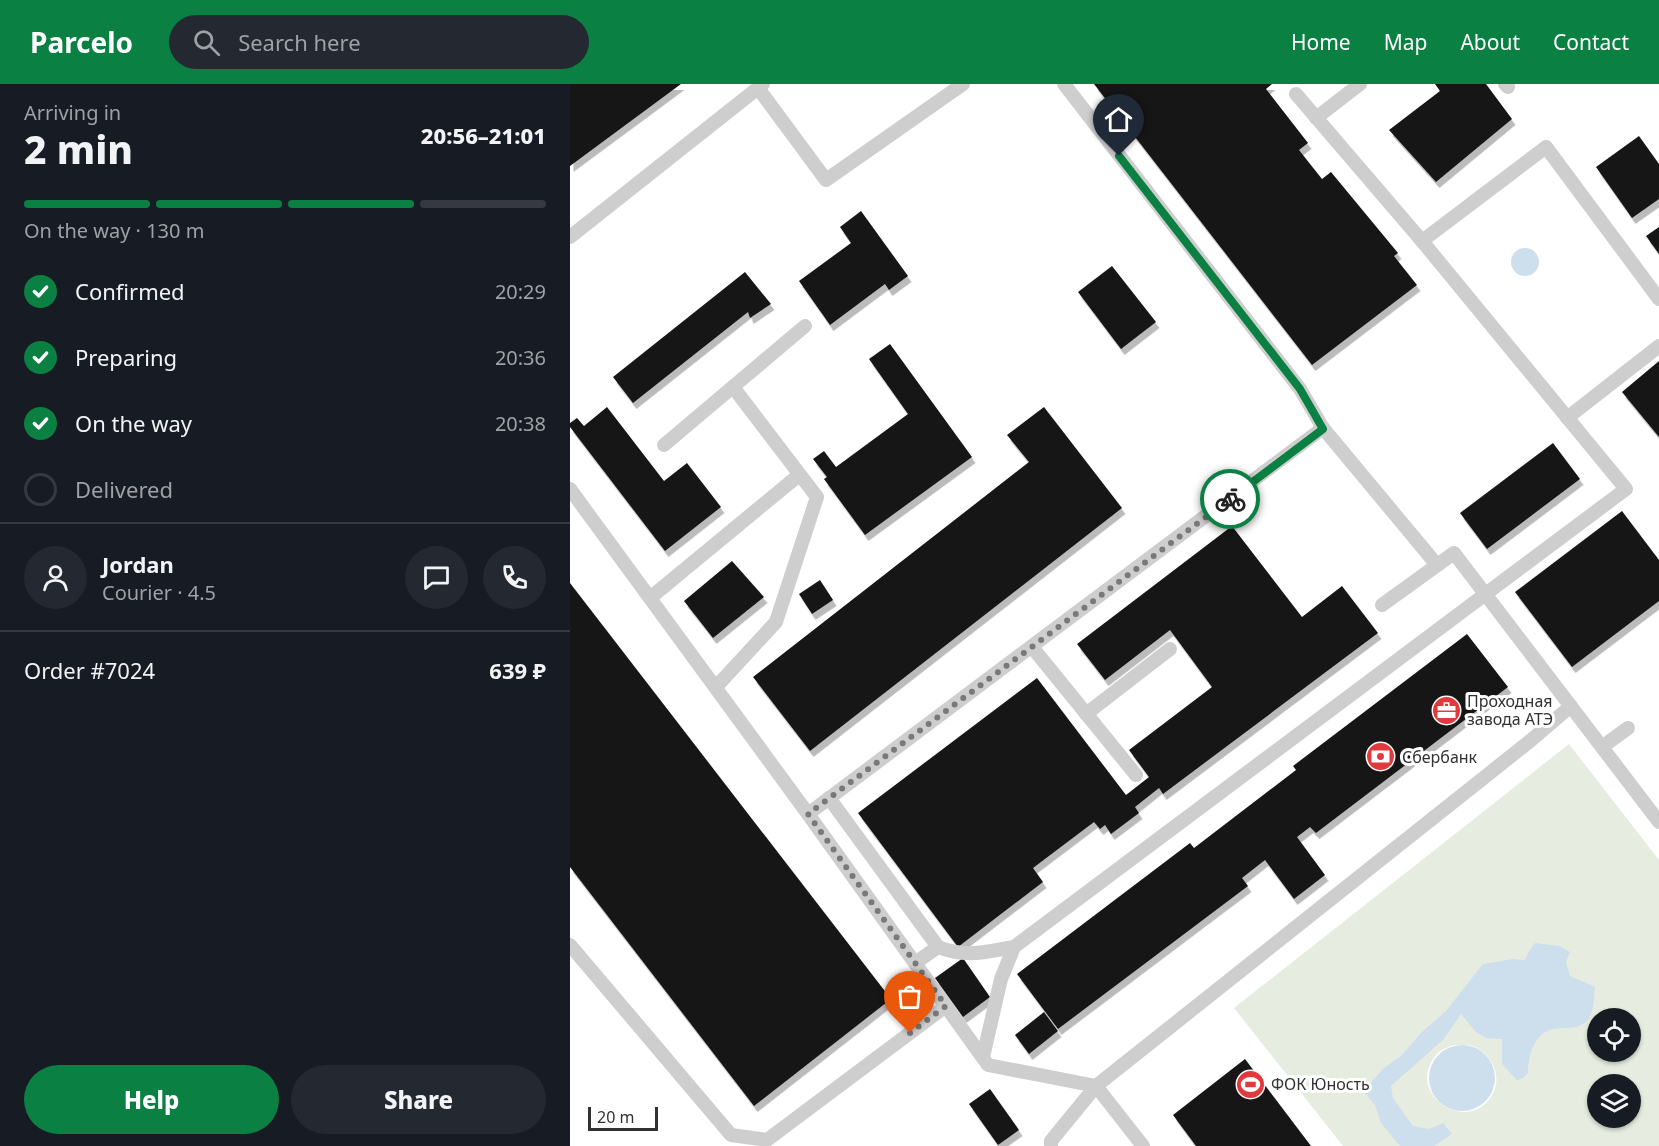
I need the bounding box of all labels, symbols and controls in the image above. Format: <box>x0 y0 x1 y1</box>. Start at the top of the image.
search box <box>169 15 589 69</box>
text: Parcelo <box>30 23 133 61</box>
icon: search <box>190 26 223 59</box>
text: Search here <box>238 27 361 57</box>
text: Home <box>1291 28 1351 56</box>
text: Map <box>1384 28 1427 56</box>
text: About <box>1460 28 1520 56</box>
text: Contact <box>1553 28 1629 56</box>
pin <box>1093 94 1144 156</box>
text: Arriving in <box>24 99 121 126</box>
icon: home <box>1102 103 1135 136</box>
text: 20:56–21:01 <box>421 120 546 150</box>
text: 2 min <box>24 122 133 175</box>
text: On the way · 130 m <box>24 217 204 244</box>
icon: check <box>24 275 57 308</box>
text: Confirmed <box>75 276 185 306</box>
text: 20:29 <box>495 278 546 305</box>
icon: check <box>24 341 57 374</box>
text: Preparing <box>75 342 177 372</box>
text: 20:36 <box>495 344 546 371</box>
icon: check <box>24 407 57 440</box>
text: On the way <box>75 408 192 438</box>
text: 20:38 <box>495 410 546 437</box>
courier <box>1200 469 1260 529</box>
text: Delivered <box>75 474 173 504</box>
icon: bike <box>1214 483 1247 516</box>
button: person <box>24 546 87 609</box>
button: chat <box>405 546 468 609</box>
button: phone <box>483 546 546 609</box>
text: Jordan <box>102 549 174 579</box>
text: Courier · 4.5 <box>102 579 216 606</box>
text: Order #7024 <box>24 655 155 685</box>
text: 639 ₽ <box>489 655 546 685</box>
place label: Проходная завода АТЭ <box>1467 690 1553 730</box>
office icon: Проходная завода АТЭ <box>1430 694 1462 726</box>
bank icon: Сбербанк <box>1365 741 1397 773</box>
place label: Сбербанк <box>1402 746 1478 768</box>
pin <box>884 971 935 1033</box>
icon: bag <box>893 980 926 1013</box>
map controls <box>1587 1008 1641 1128</box>
button: locate <box>1587 1008 1641 1062</box>
button: Help <box>24 1065 279 1134</box>
button: Share <box>291 1065 546 1134</box>
sports icon: ФОК Юность <box>1234 1068 1266 1100</box>
place label: ФОК Юность <box>1271 1073 1370 1095</box>
button: layers <box>1587 1074 1641 1128</box>
scale bar <box>588 1104 658 1132</box>
text: 20 m <box>597 1106 634 1128</box>

